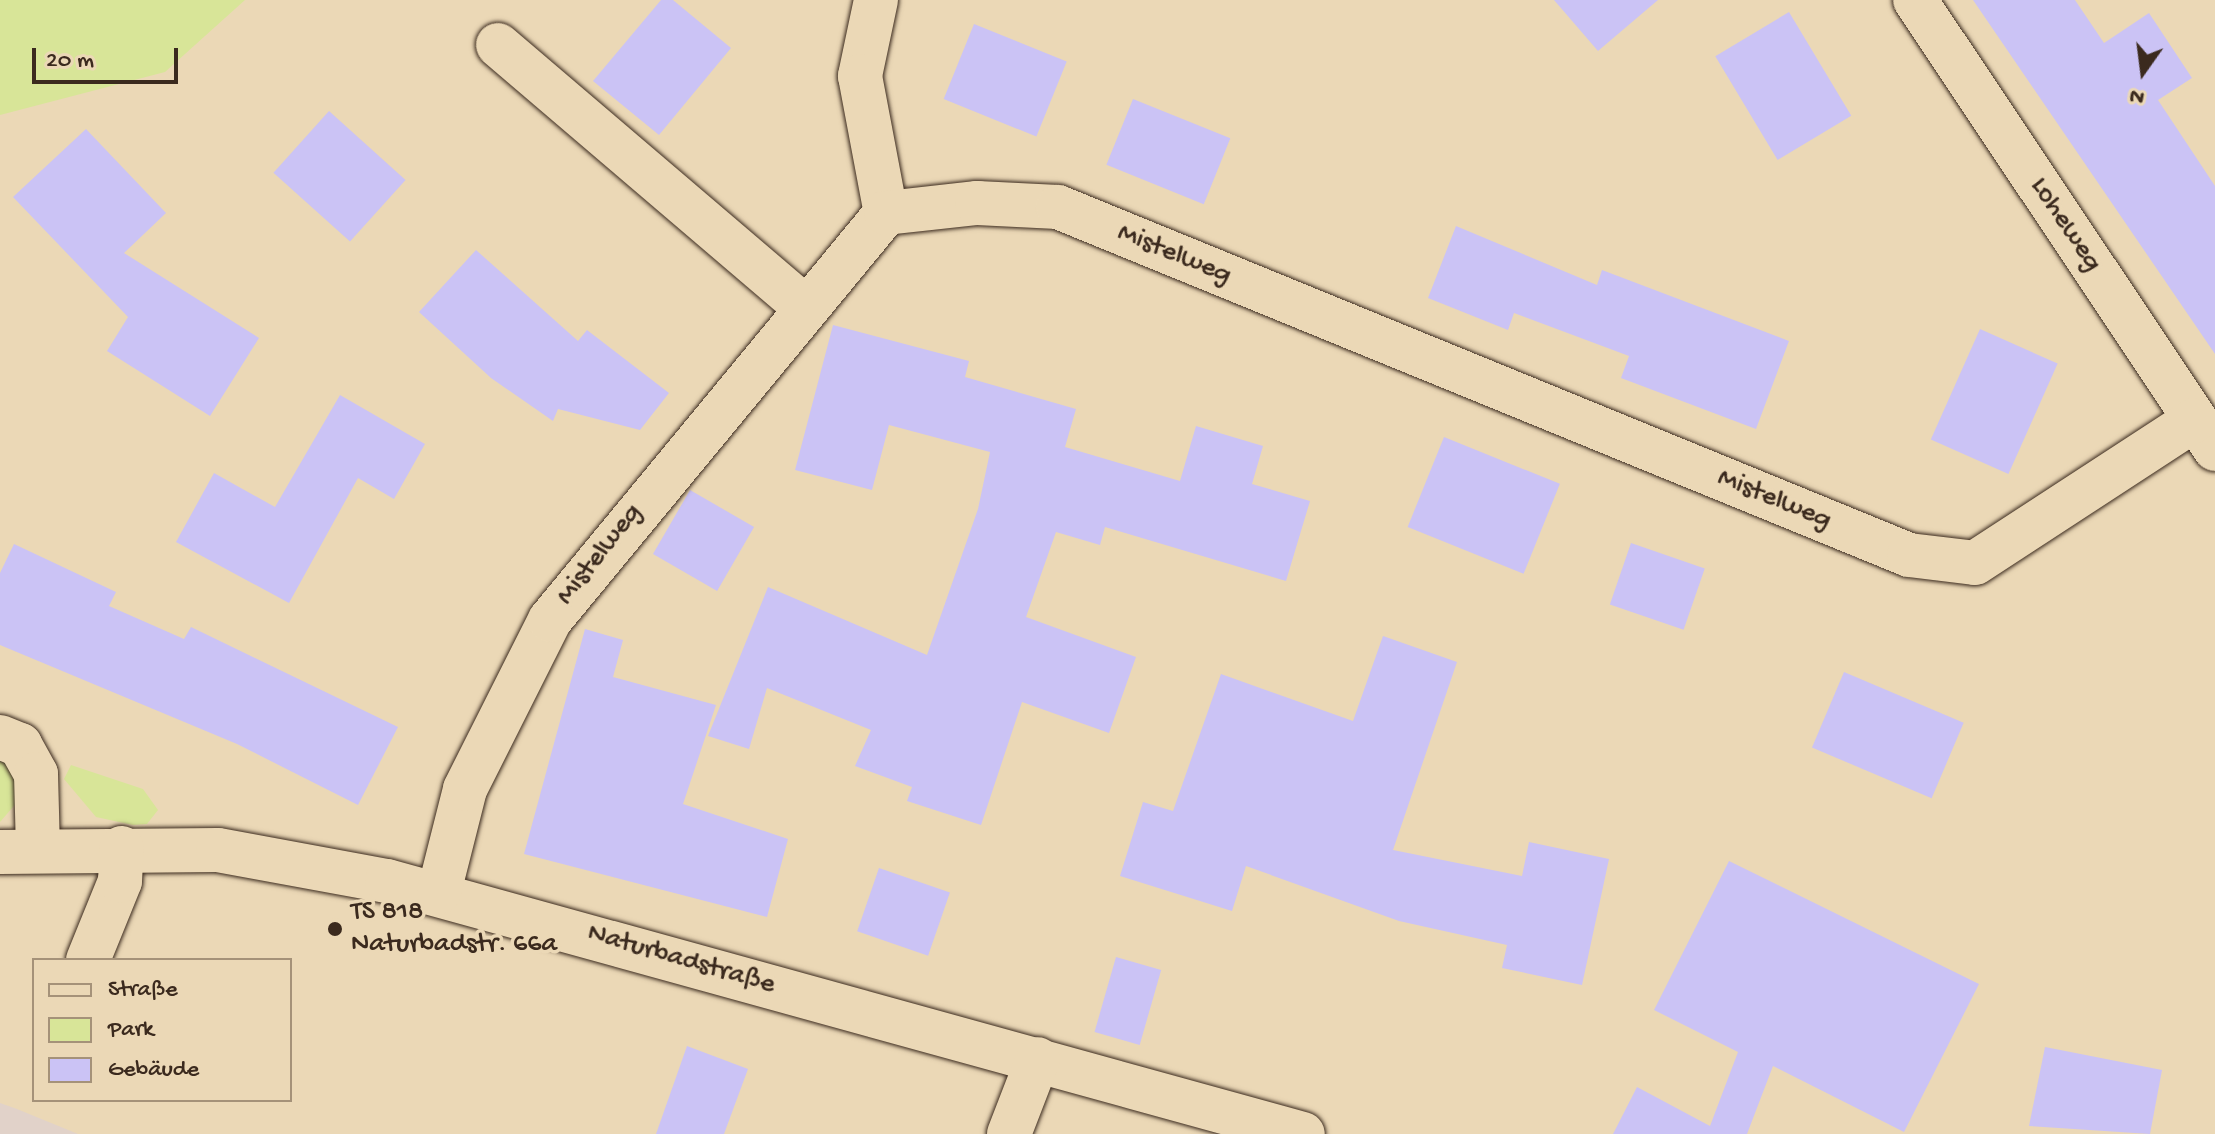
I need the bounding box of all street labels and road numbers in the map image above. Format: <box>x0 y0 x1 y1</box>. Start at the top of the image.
street label: Loheweg <box>2021 172 2109 278</box>
street label: Mistelweg <box>1112 217 1236 293</box>
street label: Mistelweg <box>1712 462 1836 538</box>
street label: Mistelweg <box>550 497 650 613</box>
street label: Naturbadstraße <box>583 917 779 1003</box>

